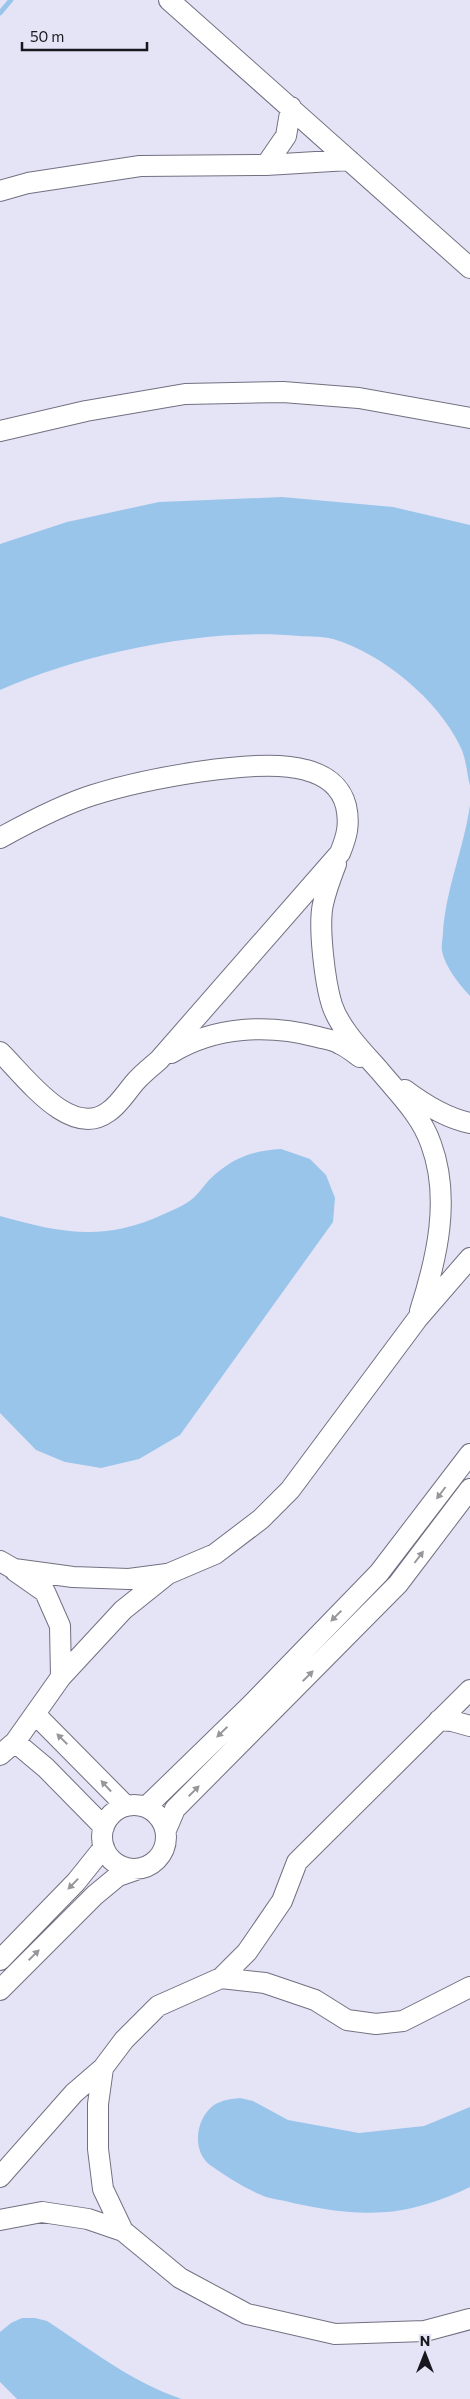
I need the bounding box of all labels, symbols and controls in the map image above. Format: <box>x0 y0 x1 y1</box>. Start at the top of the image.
scale bar <box>22 20 148 52</box>
text: 50 m <box>30 27 64 45</box>
one-way arrow <box>436 1486 446 1500</box>
one-way arrow <box>413 1551 424 1564</box>
one-way arrow <box>330 1610 342 1622</box>
one-way arrow <box>302 1670 314 1682</box>
one-way arrow <box>216 1726 228 1738</box>
one-way arrow <box>56 1733 68 1745</box>
one-way arrow <box>100 1780 112 1792</box>
one-way arrow <box>187 1785 199 1797</box>
one-way arrow <box>67 1878 79 1890</box>
one-way arrow <box>28 1949 40 1961</box>
north arrow <box>400 2329 450 2379</box>
text: N <box>420 2332 430 2349</box>

